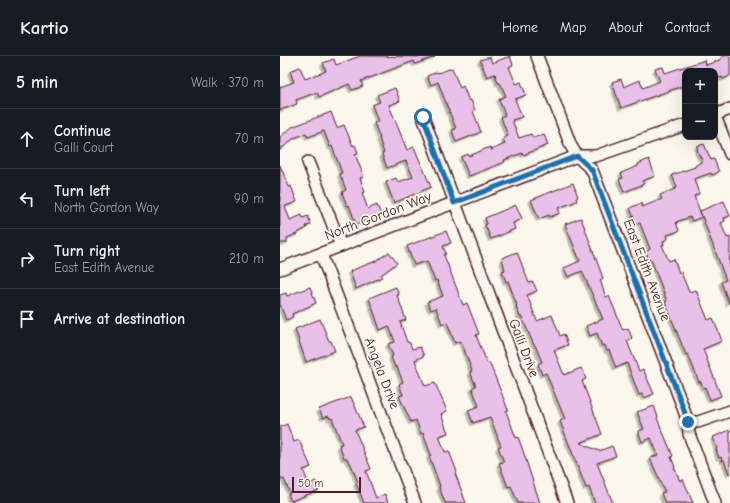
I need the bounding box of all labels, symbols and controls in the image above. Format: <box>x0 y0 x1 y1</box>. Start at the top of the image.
text: Kartio <box>20 17 69 39</box>
text: Home <box>502 19 538 36</box>
text: Map <box>560 19 586 36</box>
text: About <box>608 19 643 36</box>
text: Contact <box>665 19 710 36</box>
map controls <box>682 68 718 140</box>
button: + <box>682 68 718 104</box>
text: 5 min <box>16 73 58 92</box>
text: Walk · 370 m <box>191 75 264 90</box>
button: − <box>682 104 718 140</box>
route start <box>414 108 432 126</box>
text: Continue <box>54 122 111 140</box>
icon: ahead <box>16 128 38 150</box>
text: 70 m <box>235 131 264 146</box>
text: Galli Court <box>54 140 113 155</box>
text: Turn left <box>54 182 110 200</box>
icon: left <box>16 188 38 210</box>
street label: North Gordon Way <box>322 188 434 244</box>
text: 90 m <box>234 191 264 206</box>
text: North Gordon Way <box>54 200 159 215</box>
street label: East Edith Avenue <box>620 217 674 323</box>
text: Turn right <box>54 242 120 260</box>
icon: right <box>16 248 38 270</box>
text: 210 m <box>229 251 264 266</box>
text: East Edith Avenue <box>54 260 154 275</box>
icon: arrive <box>16 308 38 330</box>
text: Arrive at destination <box>54 310 185 328</box>
street label: Galli Drive <box>505 316 543 380</box>
street label: Angela Drive <box>361 335 403 411</box>
route end <box>679 413 697 431</box>
scale bar <box>292 475 361 494</box>
text: 50 m <box>298 477 323 490</box>

